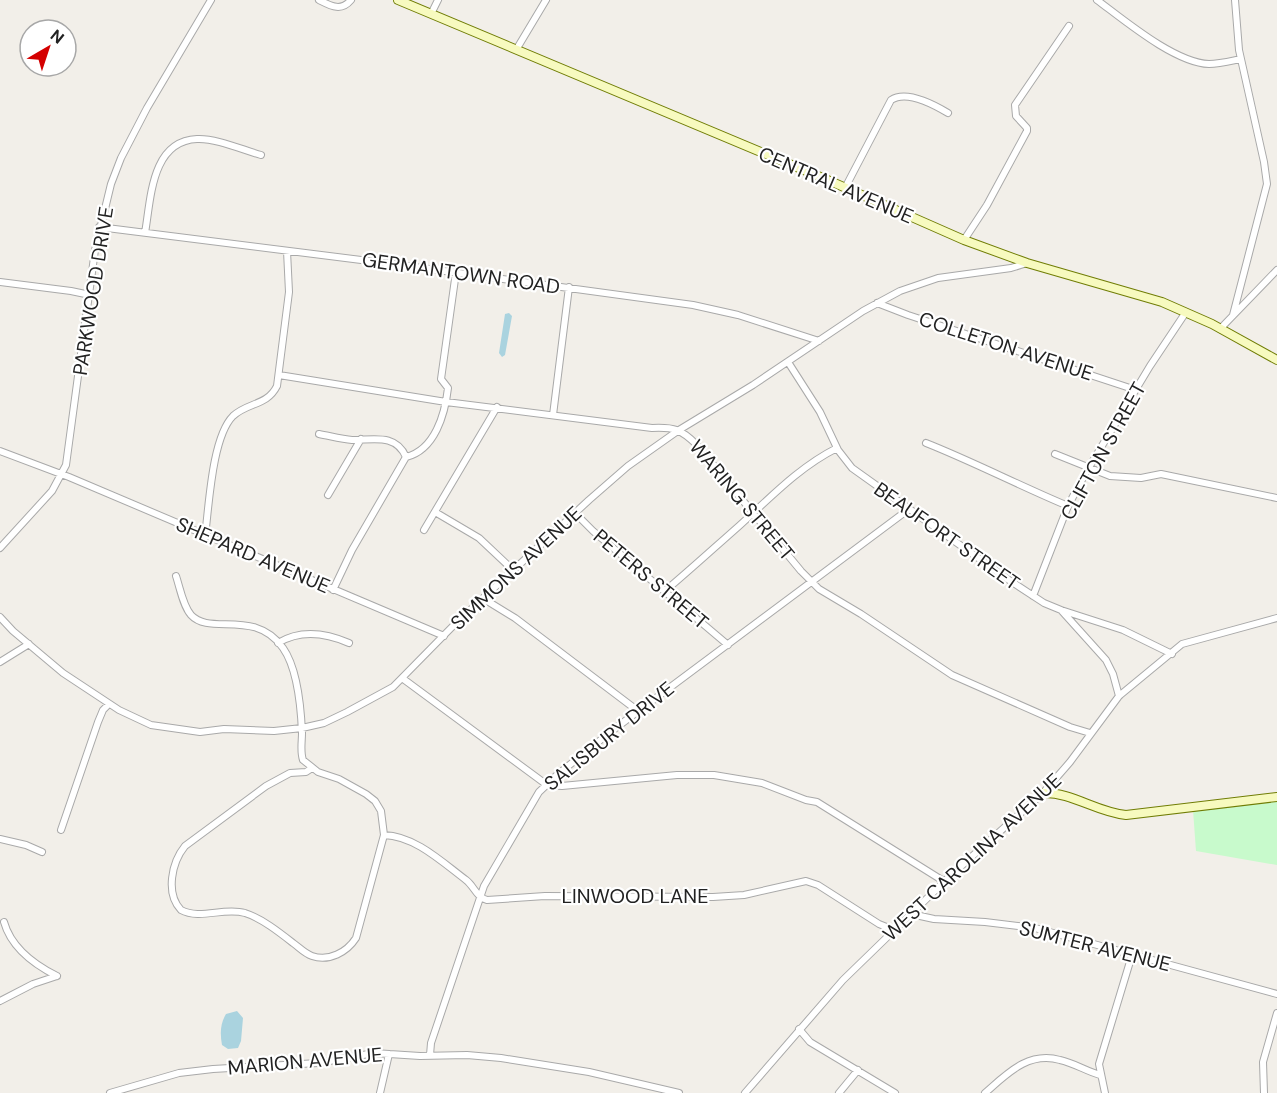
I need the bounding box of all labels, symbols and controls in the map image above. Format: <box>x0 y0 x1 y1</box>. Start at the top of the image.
north arrow <box>18 18 78 78</box>
text: N <box>46 25 68 49</box>
street label: CENTRAL AVENUE <box>755 141 917 229</box>
street label: PARKWOOD DRIVE <box>67 205 119 377</box>
street label: GERMANTOWN ROAD <box>360 246 562 300</box>
street label: COLLETON AVENUE <box>916 306 1096 386</box>
street label: CLIFTON STREET <box>1054 378 1152 524</box>
street label: WARING STREET <box>684 434 800 566</box>
street label: BEAUFORT STREET <box>869 476 1025 596</box>
street label: SIMMONS AVENUE <box>445 500 587 636</box>
street label: SHEPARD AVENUE <box>172 511 334 599</box>
street label: PETERS STREET <box>588 523 714 635</box>
street label: SALISBURY DRIVE <box>539 676 679 796</box>
street label: WEST CAROLINA AVENUE <box>877 767 1067 947</box>
street label: LINWOOD LANE <box>562 883 708 909</box>
street label: SUMTER AVENUE <box>1016 915 1174 977</box>
street label: MARION AVENUE <box>226 1041 384 1081</box>

